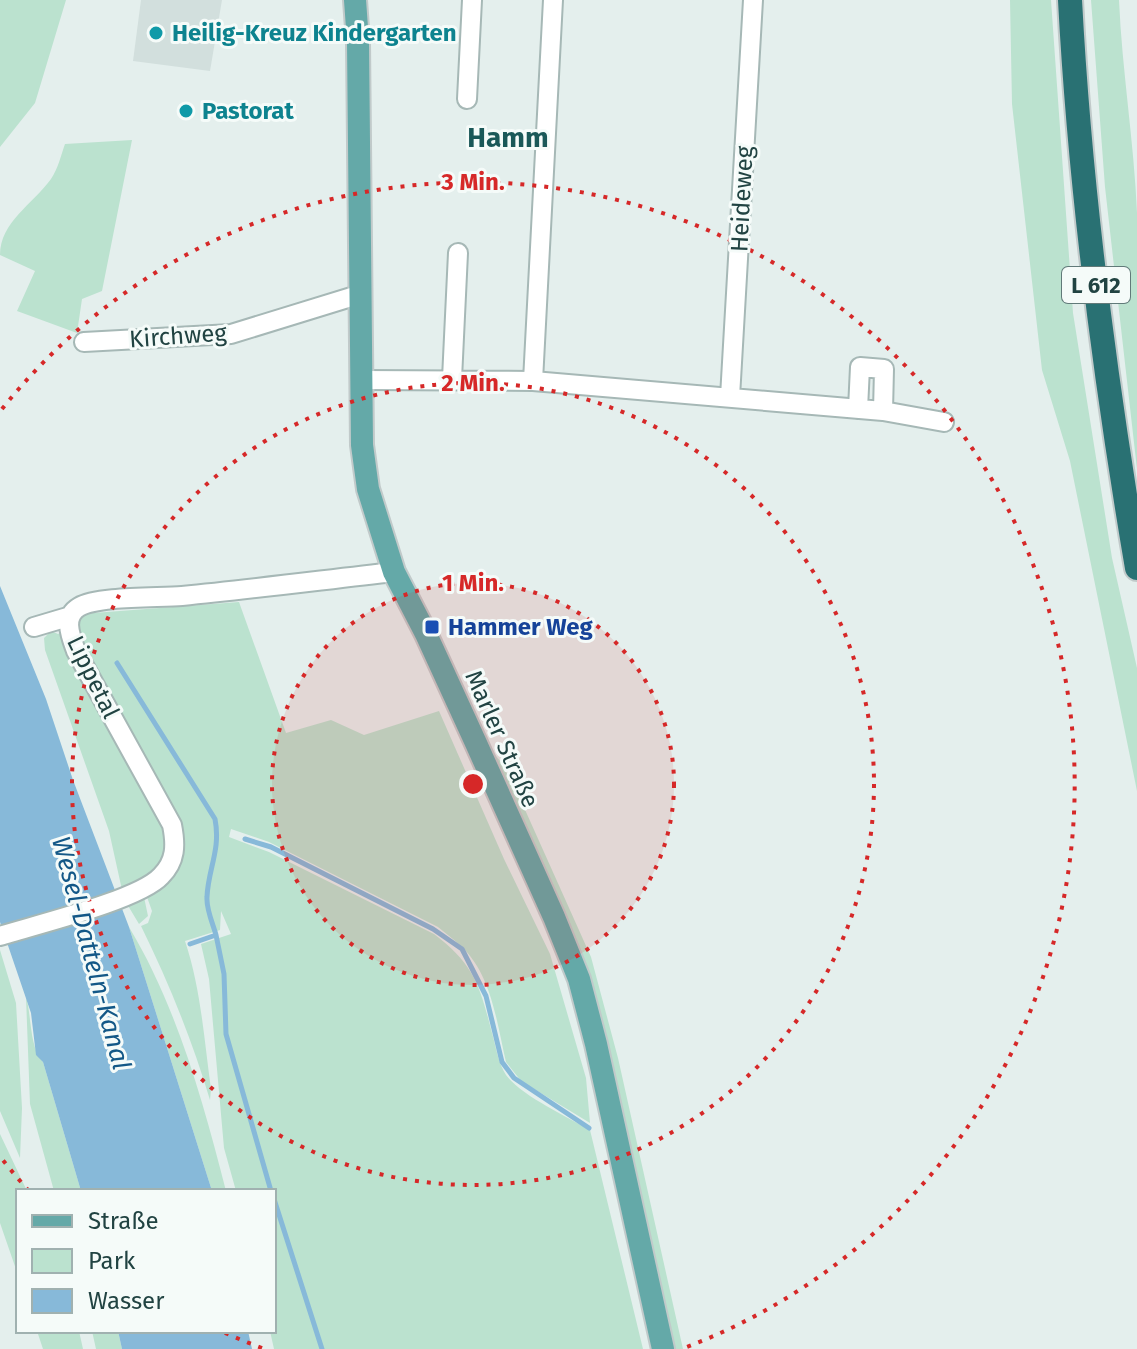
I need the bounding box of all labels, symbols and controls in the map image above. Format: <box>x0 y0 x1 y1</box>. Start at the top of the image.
place label: Heilig-Kreuz Kindergarten <box>172 19 457 47</box>
marker: Heilig-Kreuz Kindergarten <box>147 24 165 42</box>
place label: Pastorat <box>202 97 294 125</box>
marker: Pastorat <box>177 102 195 120</box>
district label: Hamm <box>467 121 549 154</box>
street label: Heideweg <box>725 145 759 253</box>
text: 3 Min. <box>440 168 505 196</box>
road number: L 612 <box>1062 267 1130 303</box>
street label: Kirchweg <box>128 319 228 353</box>
text: 2 Min. <box>441 369 505 397</box>
text: 1 Min. <box>442 569 504 597</box>
place label: Hammer Weg <box>448 613 594 641</box>
marker: Hammer Weg <box>423 618 441 636</box>
street label: Lippetal <box>61 631 125 723</box>
street label: Marler Straße <box>459 666 545 812</box>
centre of rings <box>459 770 487 798</box>
water label: Wesel-Datteln-Kanal <box>45 833 137 1073</box>
legend <box>16 1189 276 1333</box>
text: Straße <box>88 1207 159 1235</box>
text: Park <box>88 1247 136 1275</box>
text: Wasser <box>88 1287 165 1315</box>

